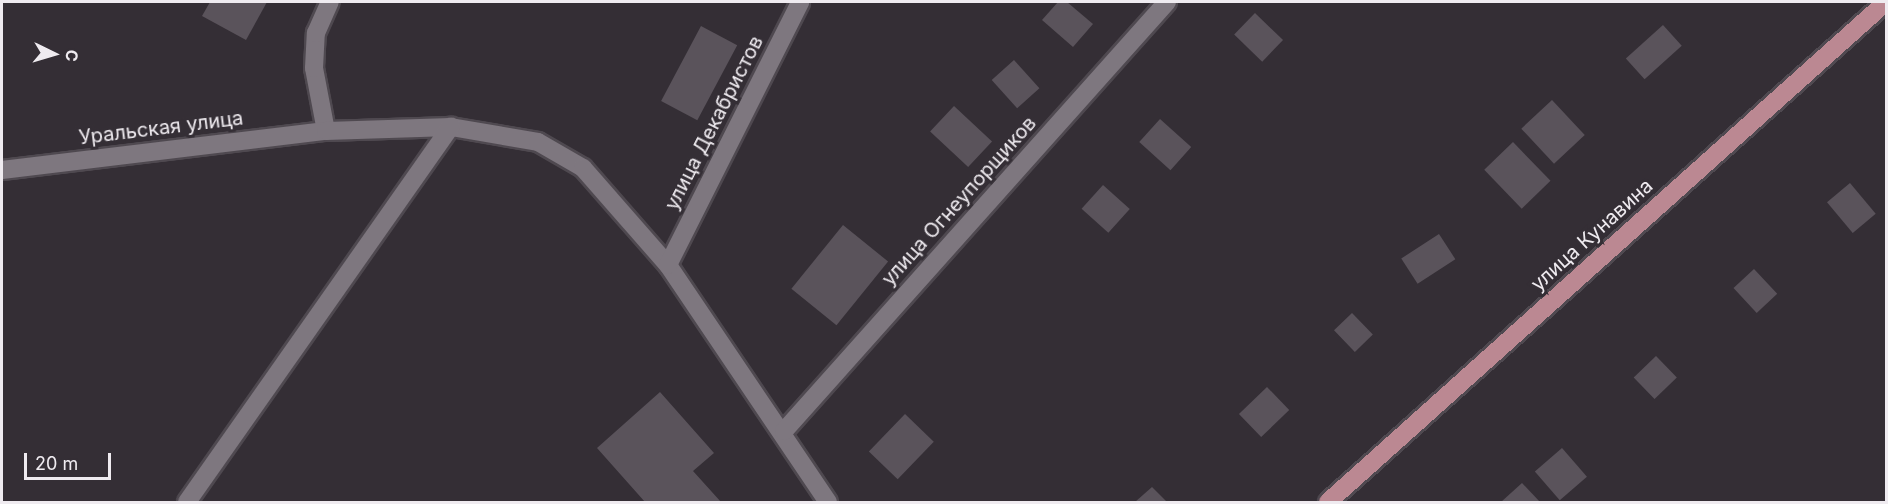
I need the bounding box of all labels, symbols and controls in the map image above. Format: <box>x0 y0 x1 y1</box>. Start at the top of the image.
north arrow <box>24 24 84 84</box>
street label: улица Декабристов <box>660 32 768 214</box>
text: С <box>61 49 82 62</box>
street label: Уральская улица <box>78 106 244 150</box>
street label: улица Огнеупорщиков <box>877 111 1041 291</box>
street label: улица Кунавина <box>1526 174 1658 296</box>
scale bar <box>27 441 114 479</box>
text: 20 m <box>35 453 78 474</box>

